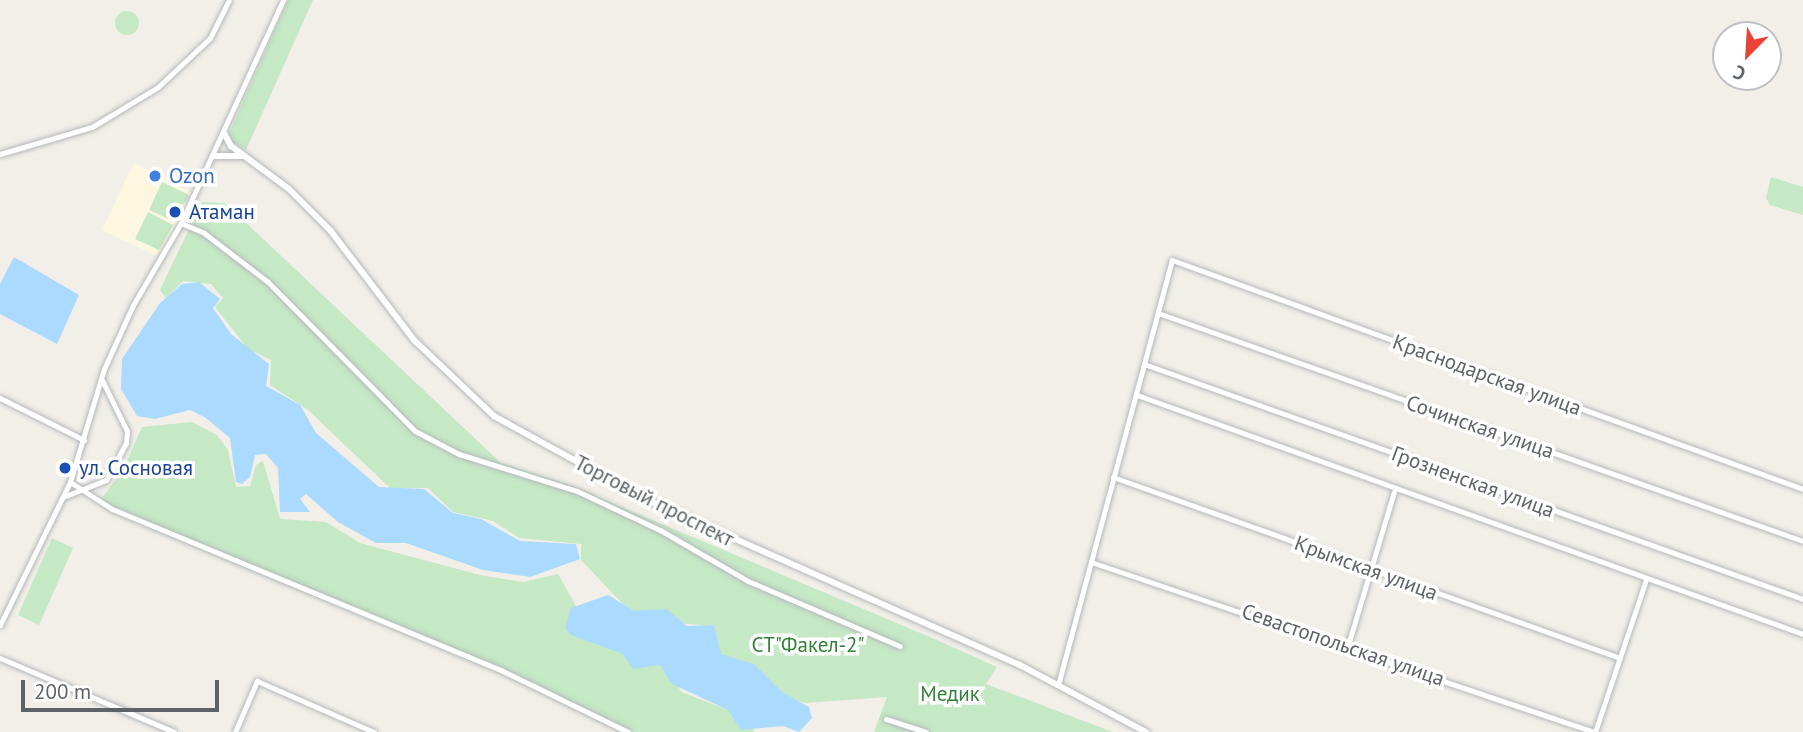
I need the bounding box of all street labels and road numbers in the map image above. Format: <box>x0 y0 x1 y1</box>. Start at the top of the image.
street label: Краснодарская улица <box>1389 329 1585 421</box>
street label: Сочинская улица <box>1403 390 1557 464</box>
street label: Грозненская улица <box>1388 441 1558 523</box>
street label: Торговый проспект <box>570 450 738 552</box>
street label: Крымская улица <box>1291 530 1441 606</box>
street label: Севастопольская улица <box>1238 598 1448 692</box>

